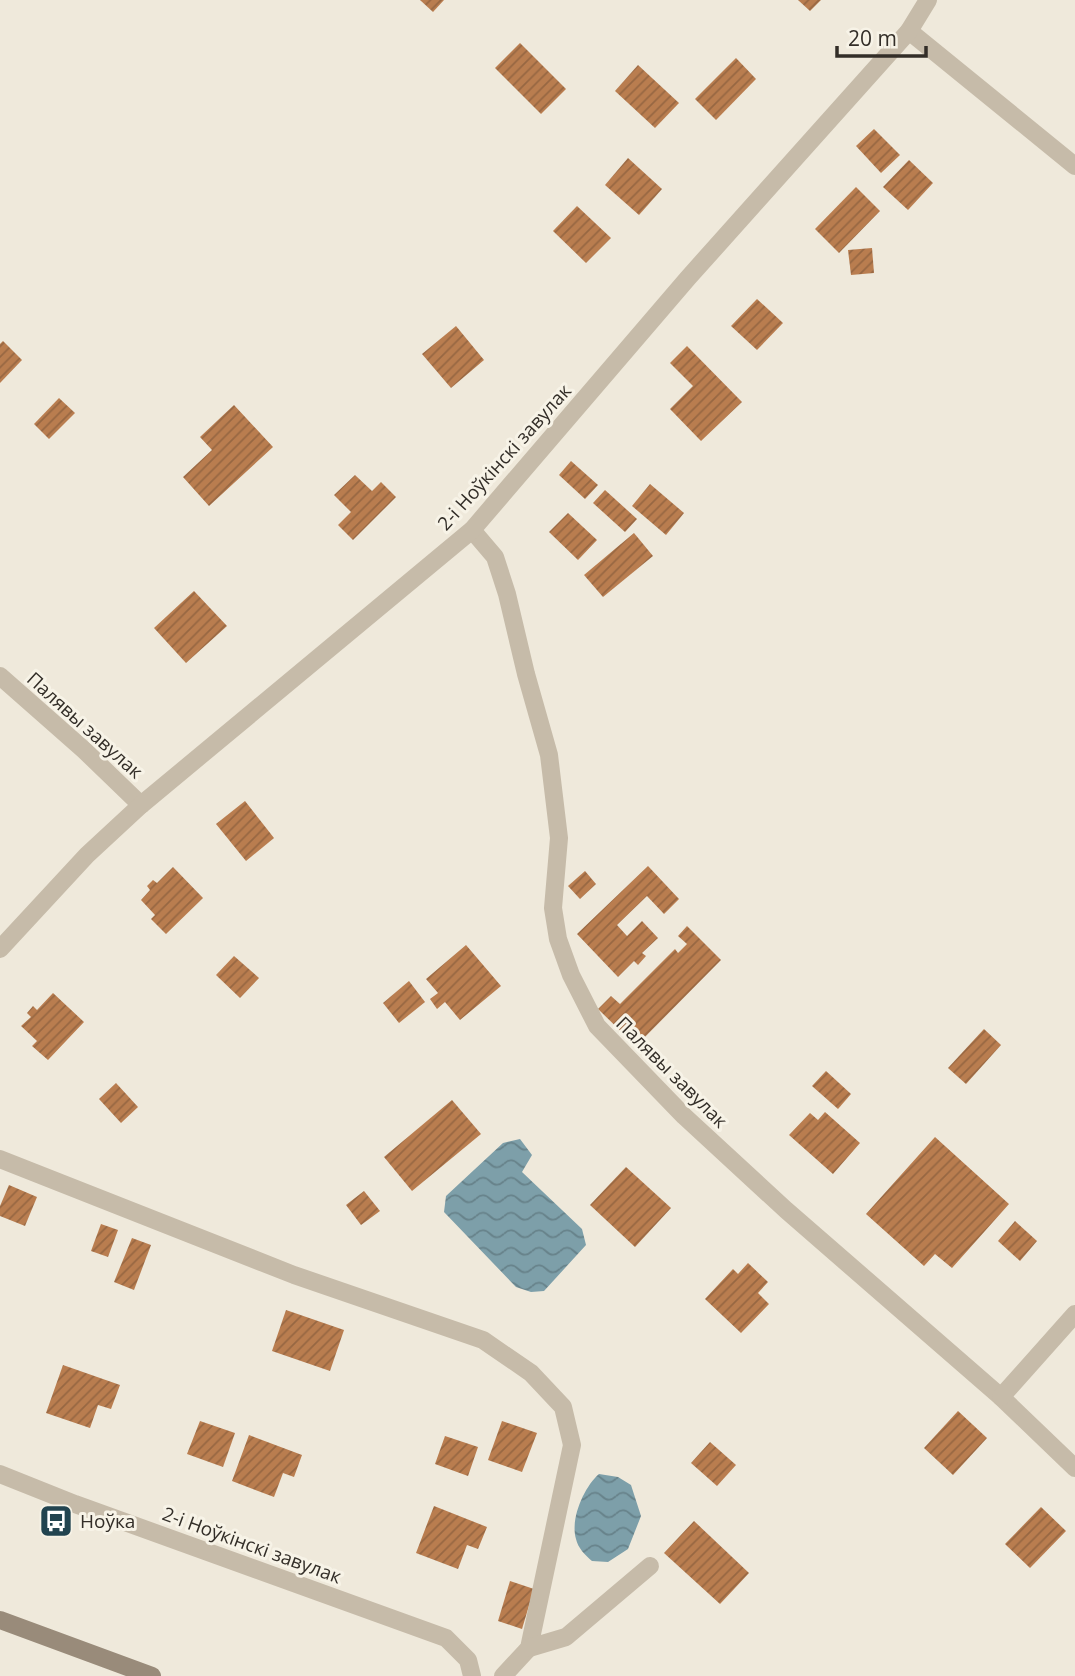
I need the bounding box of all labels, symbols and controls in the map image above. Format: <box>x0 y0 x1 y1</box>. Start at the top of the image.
scale bar <box>837 14 926 58</box>
text: 20 m <box>848 24 897 52</box>
street label: 2-і Ноўкінскі завулак <box>431 378 577 536</box>
street label: Палявы завулак <box>21 666 149 784</box>
street label: Палявы завулак <box>611 1011 734 1134</box>
street label: 2-і Ноўкінскі завулак <box>159 1501 345 1589</box>
bus stop icon: Ноўка <box>37 1502 75 1540</box>
place label: Ноўка <box>80 1508 135 1534</box>

